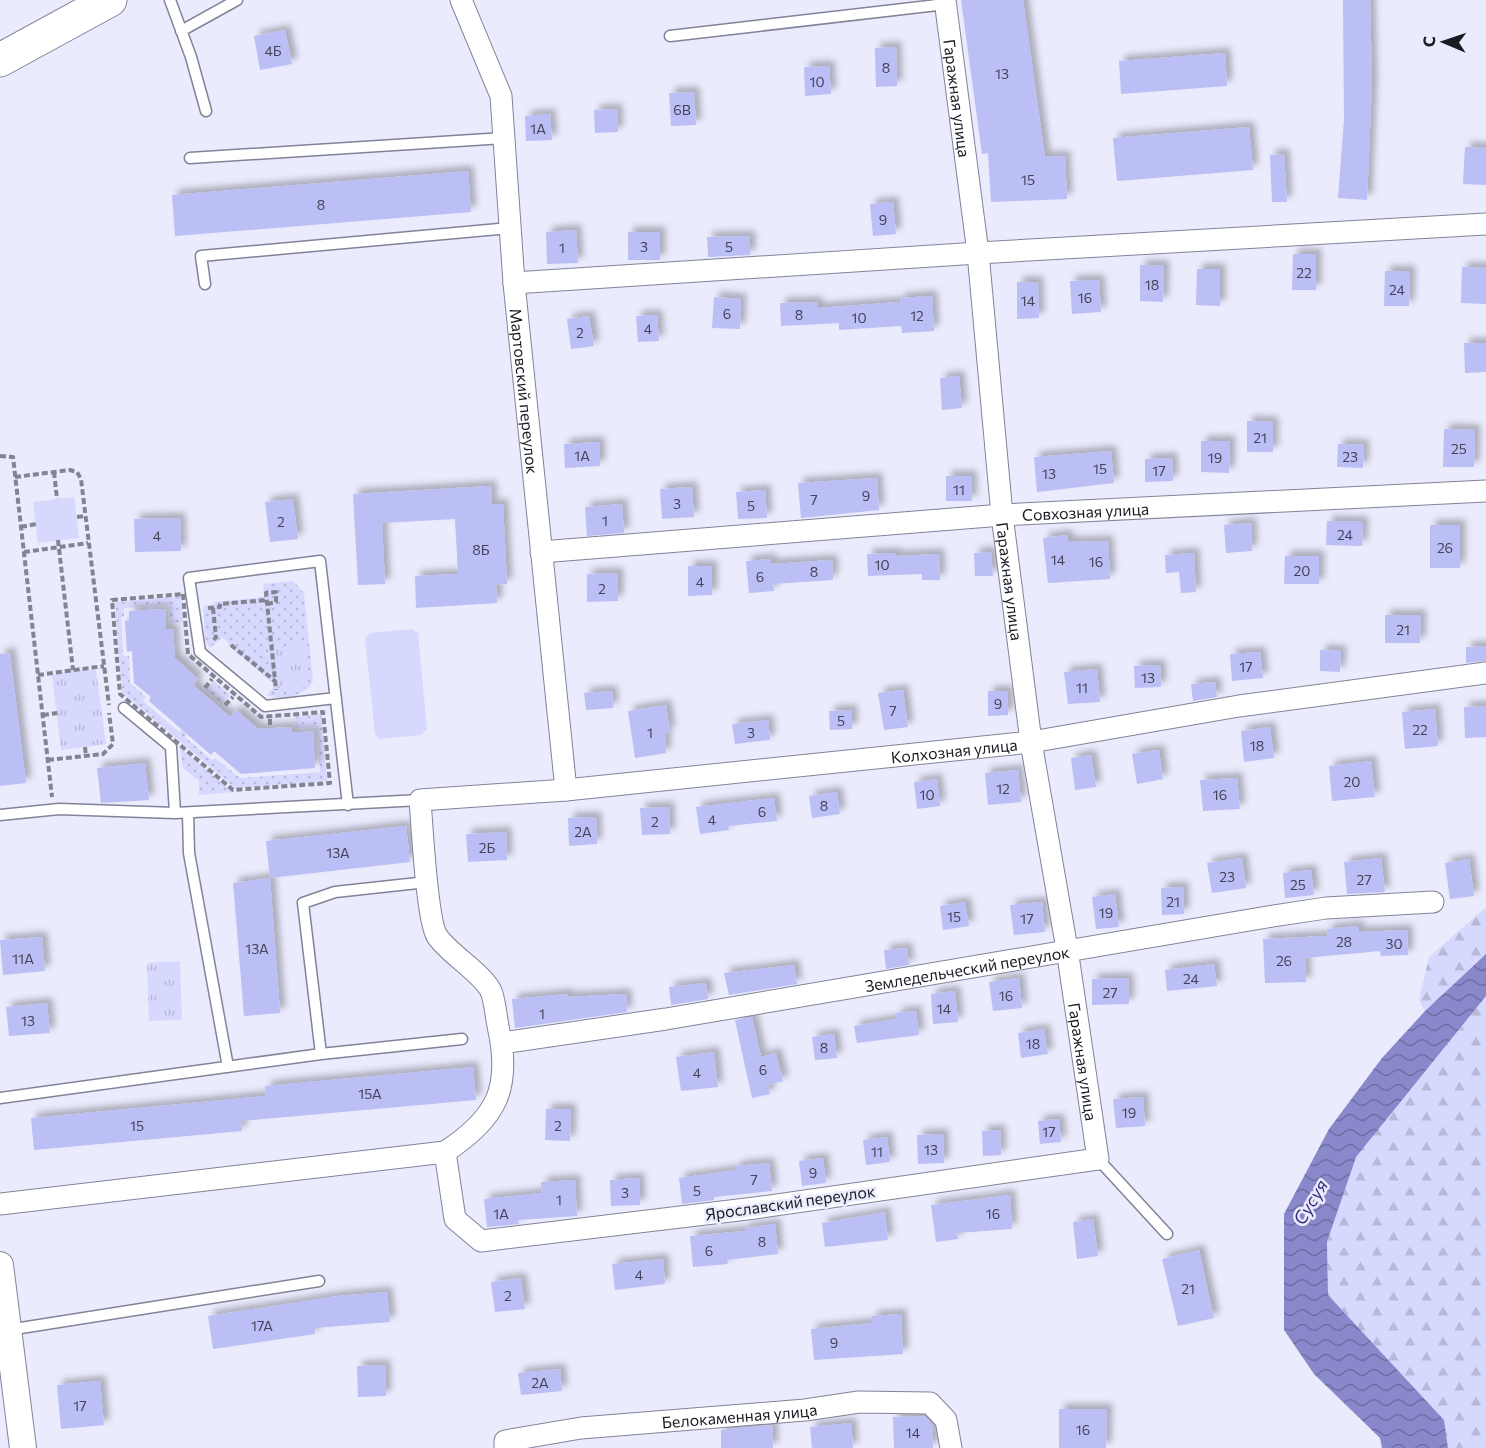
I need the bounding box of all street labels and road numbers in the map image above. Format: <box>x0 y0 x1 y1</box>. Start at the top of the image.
street label: Гаражная улица <box>941 38 975 158</box>
street label: Мартовский переулок <box>507 307 543 475</box>
street label: Совхозная улица <box>1021 498 1149 524</box>
street label: Гаражная улица <box>993 521 1027 641</box>
street label: Колхозная улица <box>890 734 1018 766</box>
street label: Земледельческий переулок <box>863 941 1071 995</box>
street label: Гаражная улица <box>1066 1001 1102 1122</box>
street label: Ярославский переулок <box>704 1181 877 1223</box>
street label: Белокаменная улица <box>661 1399 818 1431</box>

